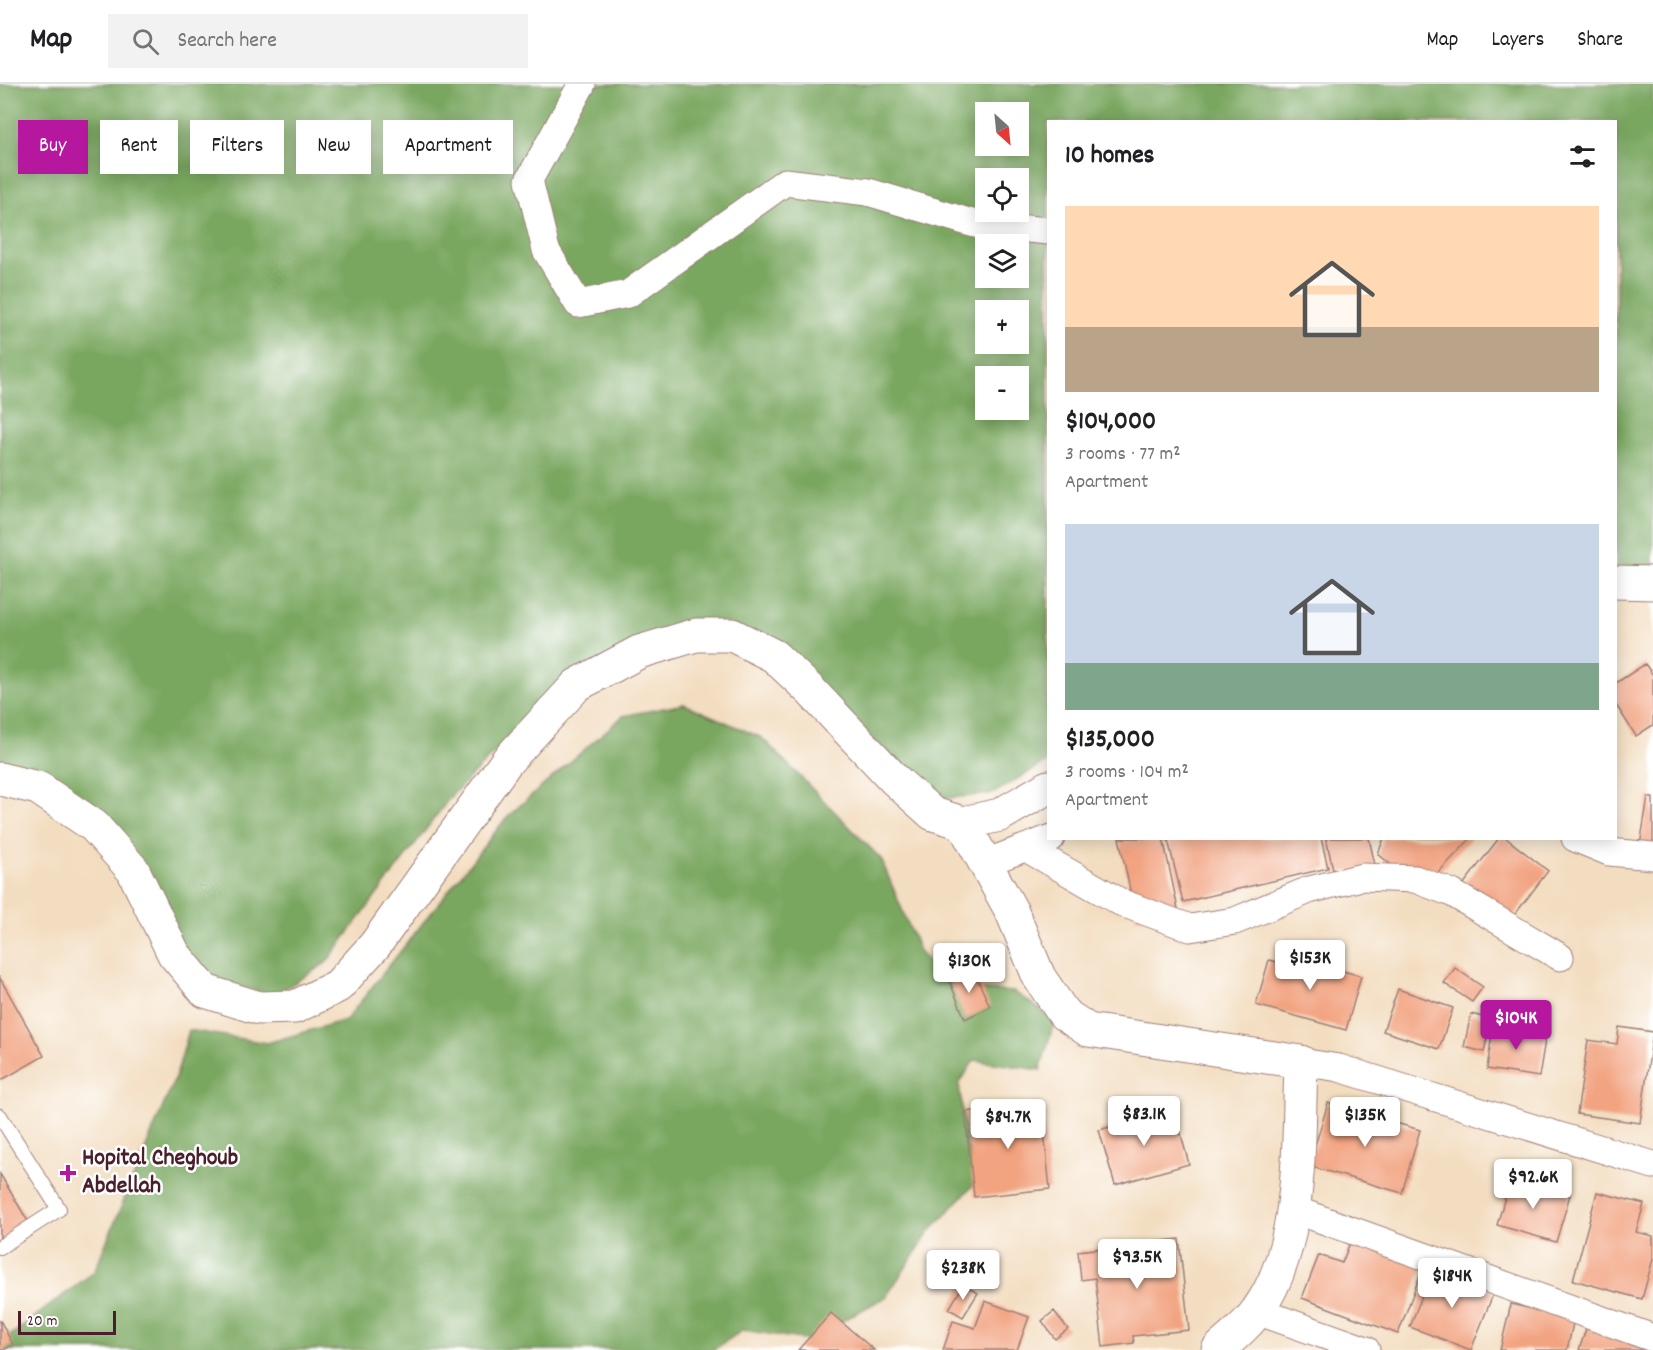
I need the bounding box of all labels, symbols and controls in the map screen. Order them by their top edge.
search box [108,14,528,68]
text: Map [30,21,72,61]
icon: search [129,25,162,58]
text: Search here [177,26,277,57]
text: Map [1427,26,1458,56]
text: Layers [1491,26,1544,56]
text: Share [1577,26,1623,56]
north arrow [975,102,1029,156]
map controls [975,102,1029,420]
chip: Buy [18,120,88,174]
chip: Rent [100,120,178,174]
chip: Filters [190,120,284,174]
chip: New [296,120,371,174]
chip: Apartment [383,120,513,174]
text: 10 homes [1065,138,1155,175]
icon: filters [1566,140,1599,173]
button: locate [975,168,1029,222]
button: layers [975,234,1029,288]
icon: home [1278,245,1386,353]
button: + [975,300,1029,354]
button: − [975,366,1029,420]
text: $104,000 [1065,404,1156,441]
text: 3 rooms · 77 m² [1065,441,1181,469]
text: Apartment [1065,469,1148,497]
icon: home [1278,563,1386,671]
text: $135,000 [1065,722,1155,759]
text: 3 rooms · 104 m² [1065,759,1189,787]
text: Apartment [1065,787,1148,815]
pin: $153K [1268,940,1352,991]
pin: $130K [927,943,1011,994]
text: $153K [1289,945,1331,973]
text: $130K [947,948,991,976]
pin: $104K [1474,1000,1558,1051]
text: $104K [1495,1005,1537,1033]
pin: $83.1K [1095,1096,1193,1147]
pin: $135K [1323,1097,1407,1148]
pin: $84.7K [959,1099,1057,1150]
text: $83.1K [1122,1101,1166,1129]
text: $135K [1344,1102,1386,1130]
text: $84.7K [985,1104,1031,1132]
place label: Hopital Cheghoub Abdellah [82,1142,238,1204]
pin: $92.6K [1484,1159,1582,1210]
marker: Hopital Cheghoub Abdellah [59,1164,77,1182]
text: $92.6K [1508,1164,1558,1192]
pin: $93.5K [1088,1239,1186,1290]
text: $93.5K [1112,1244,1162,1272]
pin: $238K [921,1250,1005,1301]
text: $238K [940,1255,986,1283]
pin: $184K [1410,1258,1494,1309]
text: $184K [1432,1263,1472,1291]
scale bar [18,1308,116,1336]
text: 20 m [27,1310,57,1333]

